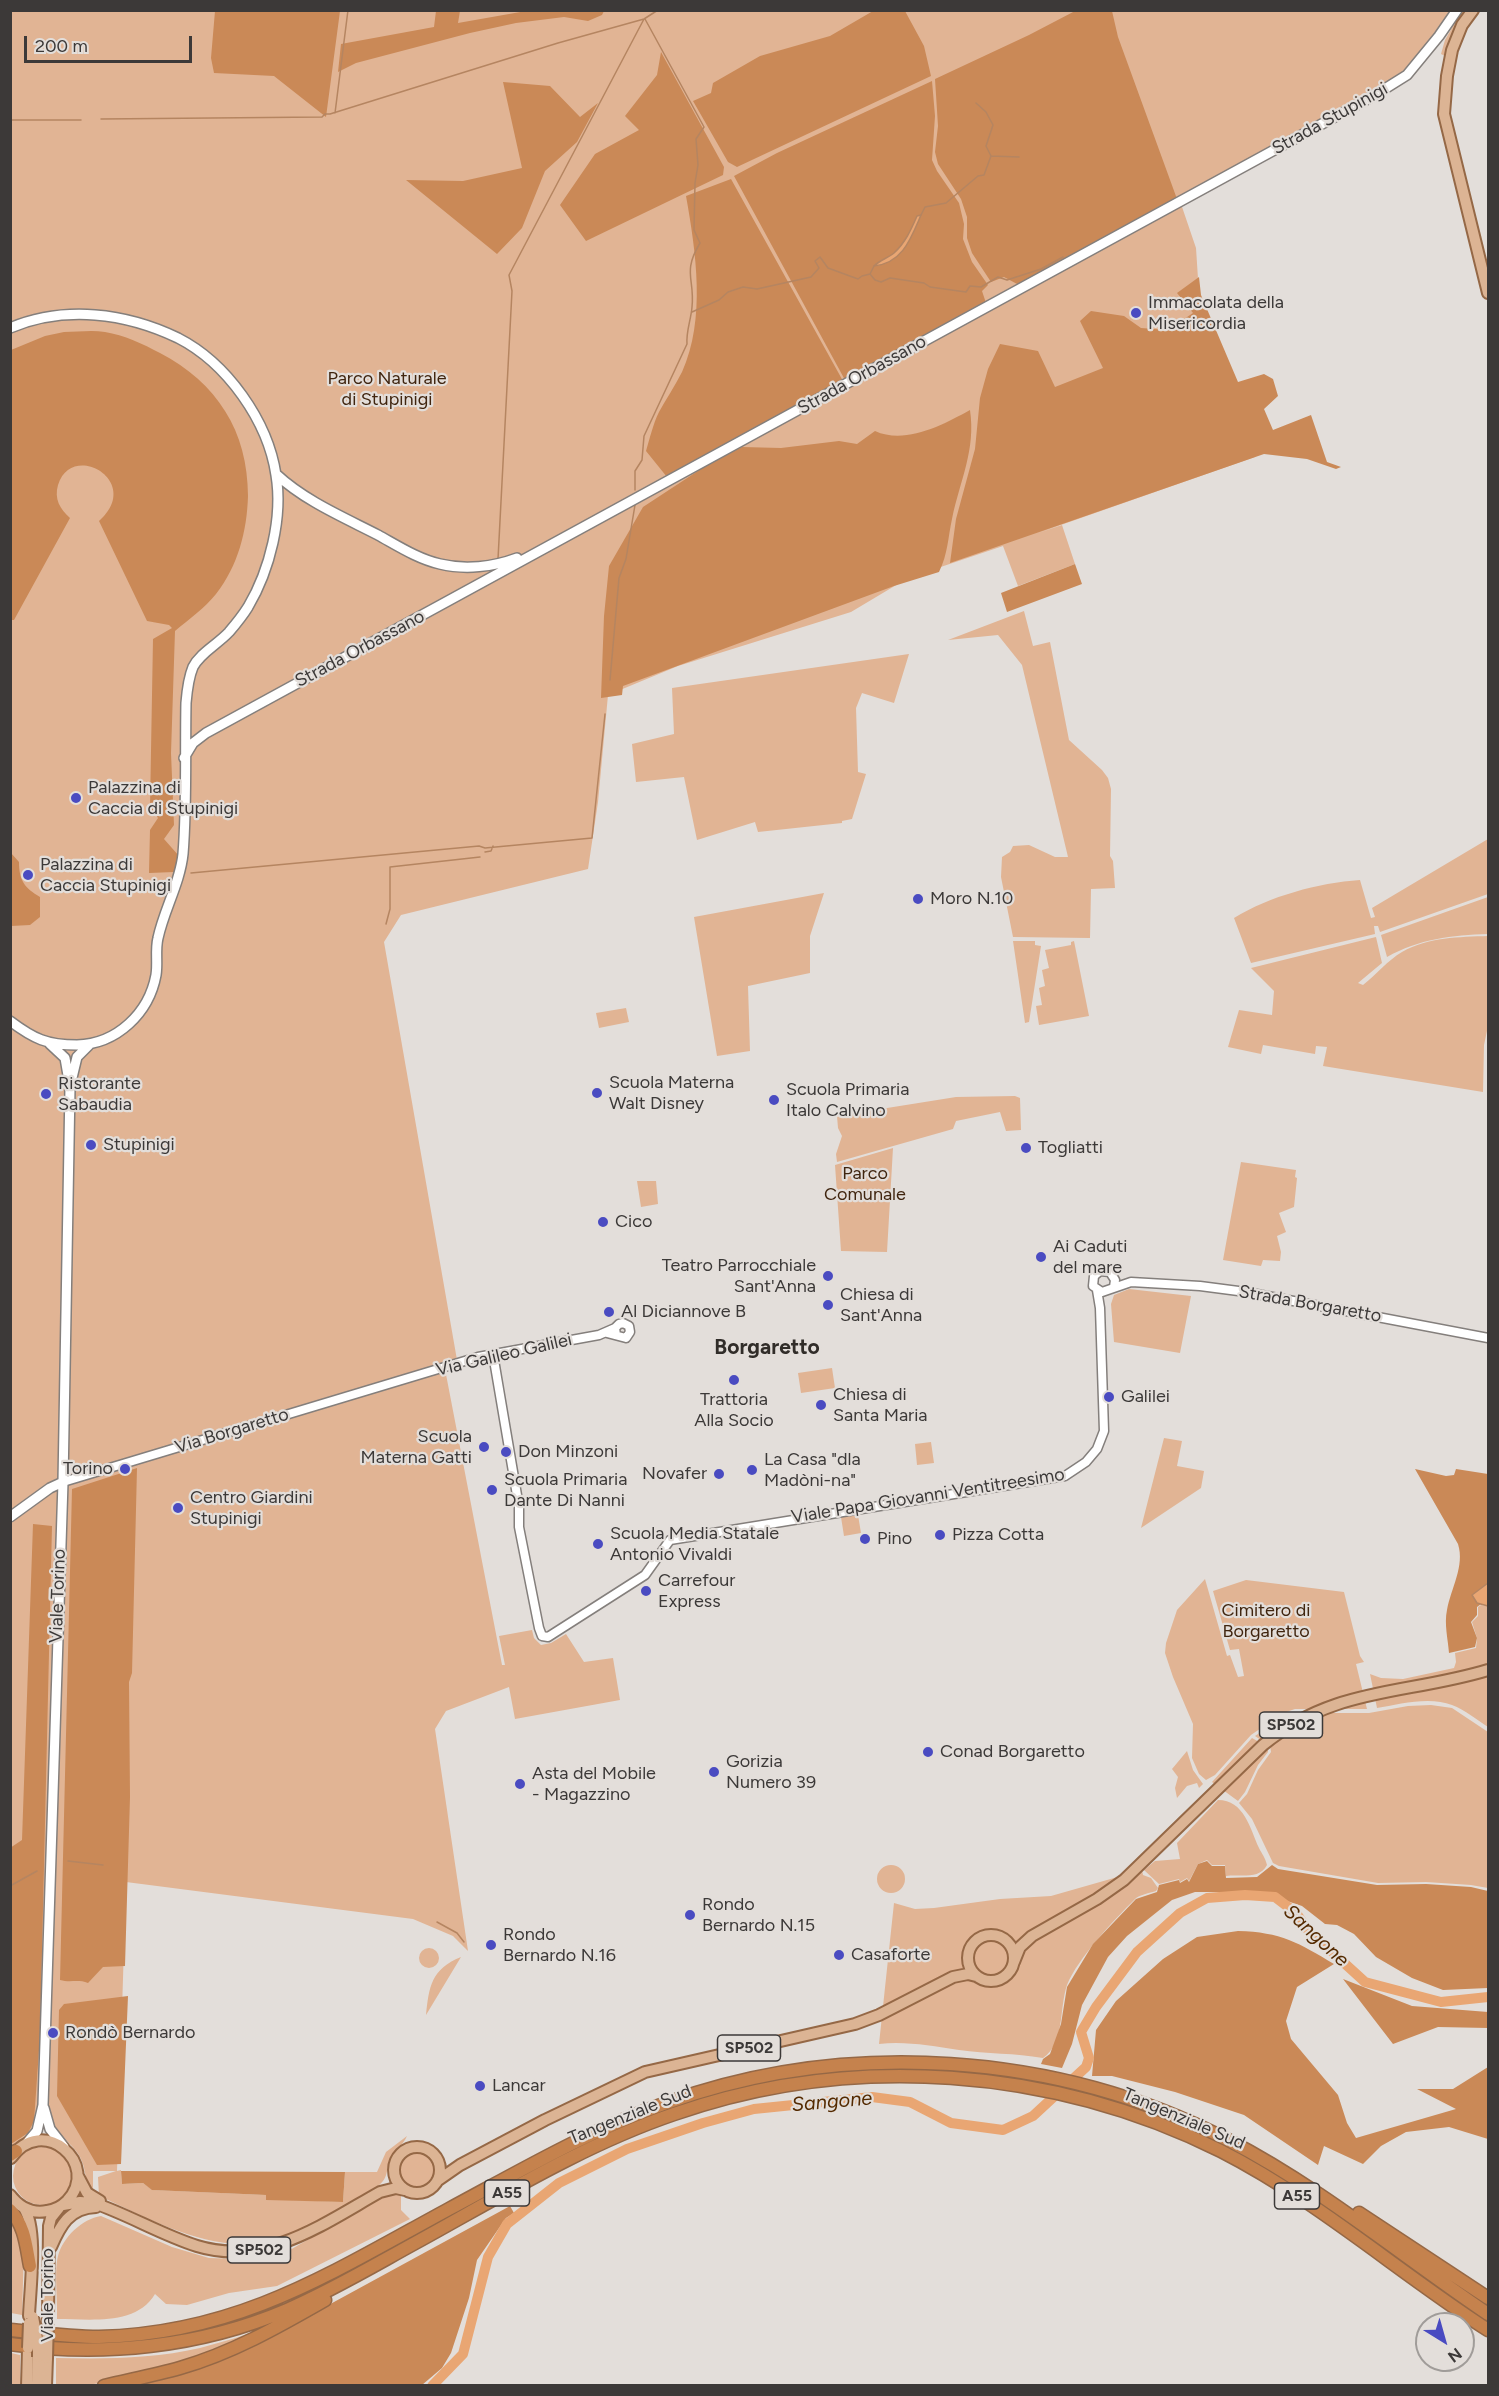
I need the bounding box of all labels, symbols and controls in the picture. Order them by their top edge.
scale bar [27,24,195,62]
text: 200 m [35,35,88,57]
street label: Strada Stupinigi [1268,78,1392,160]
place label: Immacolata della Misericordia [1148,292,1284,334]
marker: Immacolata della Misericordia [1129,306,1143,320]
street label: Strada Orbassano [794,331,930,419]
park label: Parco Naturale di Stupinigi [327,368,447,410]
street label: Strada Orbassano [292,606,428,692]
place label: Palazzina di Caccia di Stupinigi [88,777,238,820]
marker: Palazzina di Caccia di Stupinigi [69,791,83,805]
place label: Palazzina di Caccia Stupinigi [40,854,171,896]
marker: Palazzina di Caccia Stupinigi [21,868,35,882]
place label: Moro N.10 [930,888,1013,910]
marker: Moro N.10 [911,892,925,906]
place label: Scuola Materna Walt Disney [609,1072,734,1114]
place label: Ristorante Sabaudia [58,1073,141,1116]
place label: Scuola Primaria Italo Calvino [786,1079,909,1122]
marker: Scuola Materna Walt Disney [590,1086,604,1100]
marker: Ristorante Sabaudia [39,1087,53,1101]
marker: Scuola Primaria Italo Calvino [767,1093,781,1107]
place label: Stupinigi [103,1134,175,1156]
place label: Togliatti [1038,1137,1103,1159]
marker: Stupinigi [84,1138,98,1152]
marker: Togliatti [1019,1141,1033,1155]
park label: Parco Comunale [824,1163,906,1206]
place label: Cico [615,1211,652,1233]
marker: Cico [596,1215,610,1229]
place label: Ai Caduti del mare [1053,1236,1128,1278]
marker: Ai Caduti del mare [1034,1250,1048,1264]
place label: Teatro Parrocchiale Sant'Anna [662,1255,816,1298]
marker: Teatro Parrocchiale Sant'Anna [821,1269,835,1283]
street label: Strada Borgaretto [1237,1281,1383,1327]
place label: Chiesa di Sant'Anna [840,1284,922,1326]
marker: Chiesa di Sant'Anna [821,1298,835,1312]
place label: Al Diciannove B [621,1301,746,1323]
marker: Al Diciannove B [602,1305,616,1319]
street label: Via Galileo Galilei [434,1329,574,1381]
district label: Borgaretto [714,1335,820,1361]
marker: Trattoria Alla Socio [727,1373,741,1387]
place label: Chiesa di Santa Maria [833,1384,928,1426]
place label: Galilei [1121,1386,1170,1408]
place label: Trattoria Alla Socio [694,1389,774,1432]
marker: Galilei [1102,1390,1116,1404]
marker: Chiesa di Santa Maria [814,1398,828,1412]
street label: Via Borgaretto [173,1404,291,1458]
place label: Scuola Materna Gatti [361,1426,472,1468]
marker: Scuola Materna Gatti [477,1440,491,1454]
place label: Don Minzoni [518,1441,618,1463]
marker: Don Minzoni [499,1445,513,1459]
place label: La Casa "dla Madòni-na" [764,1449,861,1492]
place label: Torino [63,1458,113,1480]
marker: Torino [118,1462,132,1476]
place label: Novafer [642,1463,707,1485]
marker: La Casa "dla Madòni-na" [745,1463,759,1477]
street label: Viale Papa Giovanni Ventitreesimo [790,1464,1066,1528]
marker: Novafer [712,1467,726,1481]
place label: Scuola Primaria Dante Di Nanni [504,1469,627,1512]
marker: Scuola Primaria Dante Di Nanni [485,1483,499,1497]
place label: Centro Giardini Stupinigi [190,1487,313,1530]
marker: Centro Giardini Stupinigi [171,1501,185,1515]
place label: Scuola Media Statale Antonio Vivaldi [610,1523,779,1565]
place label: Pizza Cotta [952,1524,1044,1546]
place label: Pino [877,1528,912,1550]
marker: Pizza Cotta [933,1528,947,1542]
marker: Pino [858,1532,872,1546]
marker: Scuola Media Statale Antonio Vivaldi [591,1537,605,1551]
street label: Viale Torino [46,1549,70,1643]
place label: Carrefour Express [658,1570,735,1612]
marker: Carrefour Express [639,1584,653,1598]
park label: Cimitero di Borgaretto [1222,1600,1310,1642]
road number: SP502 [1260,1712,1322,1738]
place label: Conad Borgaretto [940,1741,1085,1763]
marker: Conad Borgaretto [921,1745,935,1759]
place label: Gorizia Numero 39 [726,1751,816,1794]
place label: Asta del Mobile - Magazzino [532,1763,656,1806]
marker: Gorizia Numero 39 [707,1765,721,1779]
marker: Asta del Mobile - Magazzino [513,1777,527,1791]
place label: Rondo Bernardo N.15 [702,1894,815,1936]
water label: Sangone [1278,1900,1354,1972]
marker: Rondo Bernardo N.15 [683,1908,697,1922]
place label: Rondo Bernardo N.16 [503,1924,616,1966]
marker: Rondo Bernardo N.16 [484,1938,498,1952]
place label: Casaforte [851,1944,930,1966]
marker: Casaforte [832,1948,846,1962]
place label: Rondò Bernardo [65,2022,195,2044]
marker: Rondò Bernardo [46,2026,60,2040]
road number: SP502 [718,2035,780,2061]
place label: Lancar [492,2075,546,2097]
marker: Lancar [473,2079,487,2093]
street label: Tangenziale Sud [565,2081,695,2149]
street label: Tangenziale Sud [1120,2084,1248,2154]
water label: Sangone [791,2087,873,2117]
road number: A55 [484,2180,530,2206]
road number: A55 [1274,2183,1320,2209]
road number: SP502 [228,2237,290,2263]
street label: Viale Torino [37,2248,59,2342]
north arrow [1415,2312,1475,2372]
text: N [1444,2344,1466,2366]

